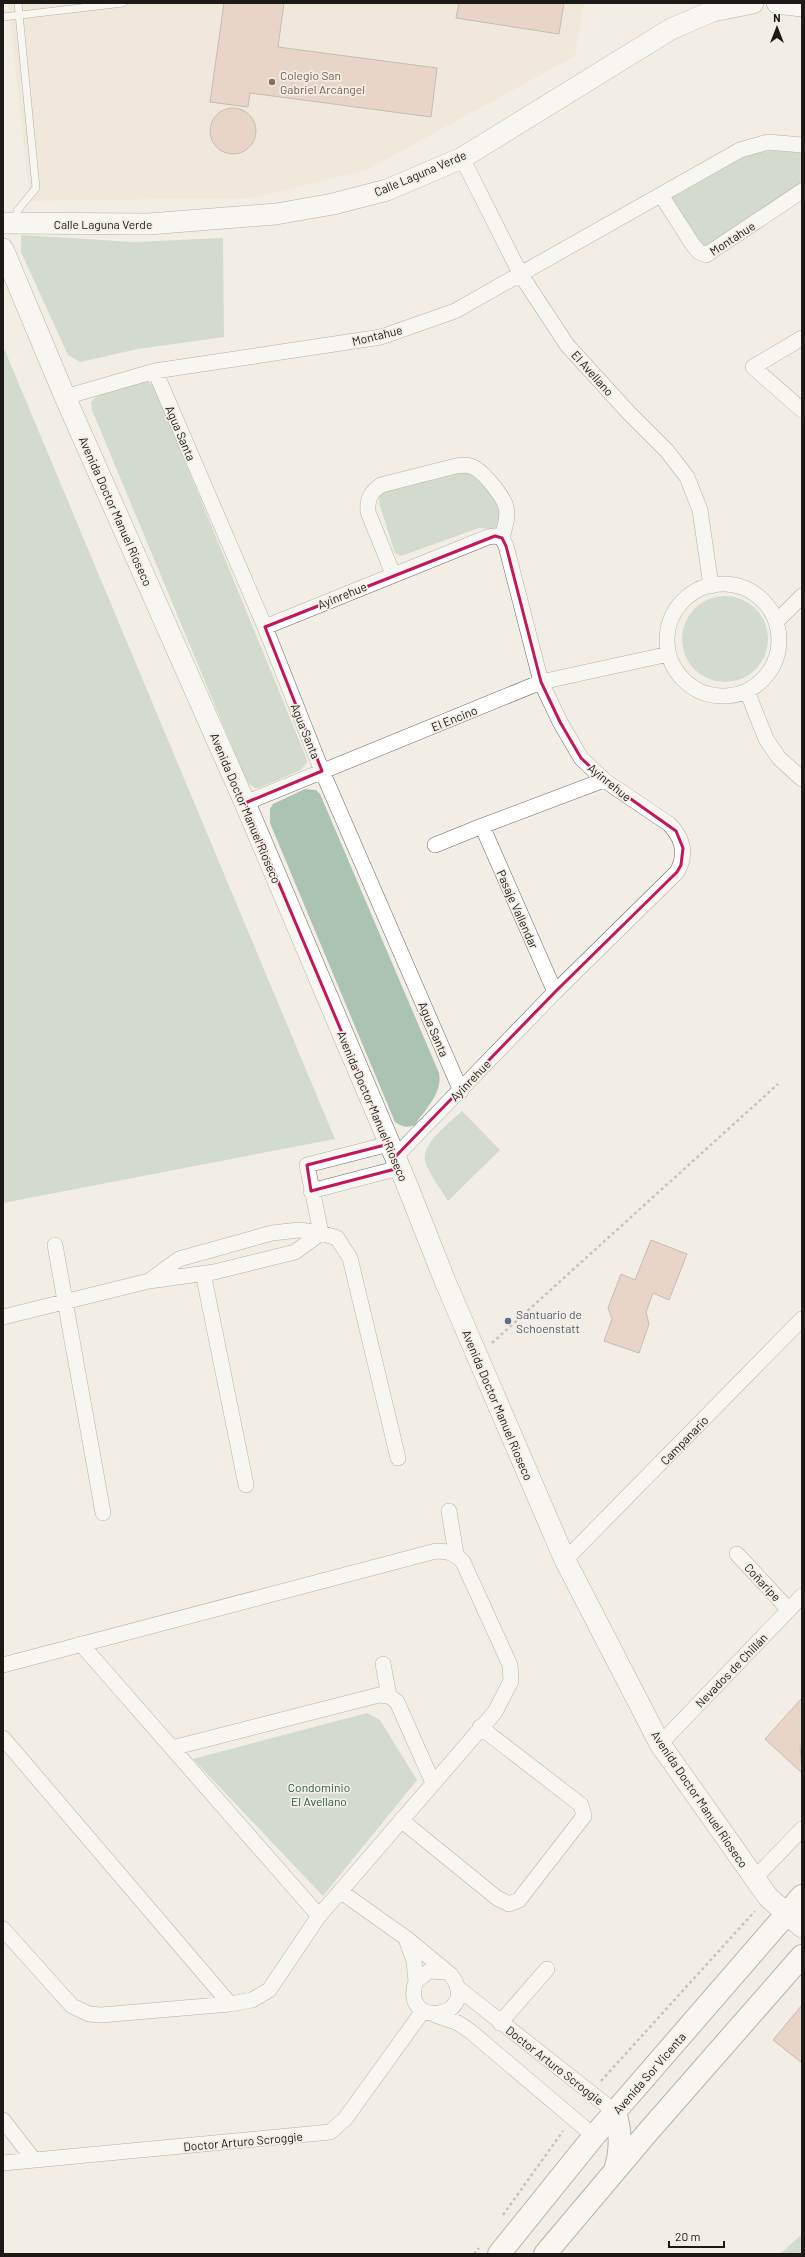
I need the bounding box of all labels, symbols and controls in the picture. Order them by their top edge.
north arrow [757,8,797,48]
text: N [773,11,781,24]
place label: Colegio San Gabriel Arcángel [280,68,365,96]
marker: Colegio San Gabriel Arcángel [267,77,277,87]
street label: Calle Laguna Verde [372,147,468,199]
street label: Calle Laguna Verde [54,217,152,231]
street label: Montahue [707,218,757,258]
street label: Montahue [350,322,404,348]
street label: El Avellano [569,348,617,398]
street label: Agua Santa [163,403,199,463]
street label: Avenida Doctor Manuel Rioseco [77,434,155,588]
street label: Ayinrehue [315,579,369,611]
street label: Agua Santa [289,701,323,761]
street label: El Encino [429,702,479,734]
street label: Avenida Doctor Manuel Rioseco [208,731,284,885]
street label: Ayinrehue [585,760,635,804]
street label: Pasaje Vallendar [494,867,542,951]
street label: Agua Santa [416,999,452,1059]
street label: Avenida Doctor Manuel Rioseco [335,1029,411,1183]
street label: Ayinrehue [447,1056,493,1104]
place label: Santuario de Schoenstatt [516,1307,582,1335]
marker: Santuario de Schoenstatt [503,1316,513,1326]
street label: Avenida Doctor Manuel Rioseco [460,1328,536,1482]
street label: Campanario [657,1413,711,1467]
street label: Coñaripe [742,1560,784,1604]
street label: Nevados de Chillán [692,1630,770,1710]
street label: Avenida Doctor Manuel Rioseco [649,1728,751,1870]
park label: Condominio El Avellano [288,1780,350,1808]
street label: Doctor Arturo Scroggie [503,2023,607,2107]
street label: Avenida Sor Vicenta [610,2029,688,2117]
street label: Doctor Arturo Scroggie [183,2129,303,2153]
scale bar [669,2223,724,2249]
text: 20 m [675,2229,701,2243]

